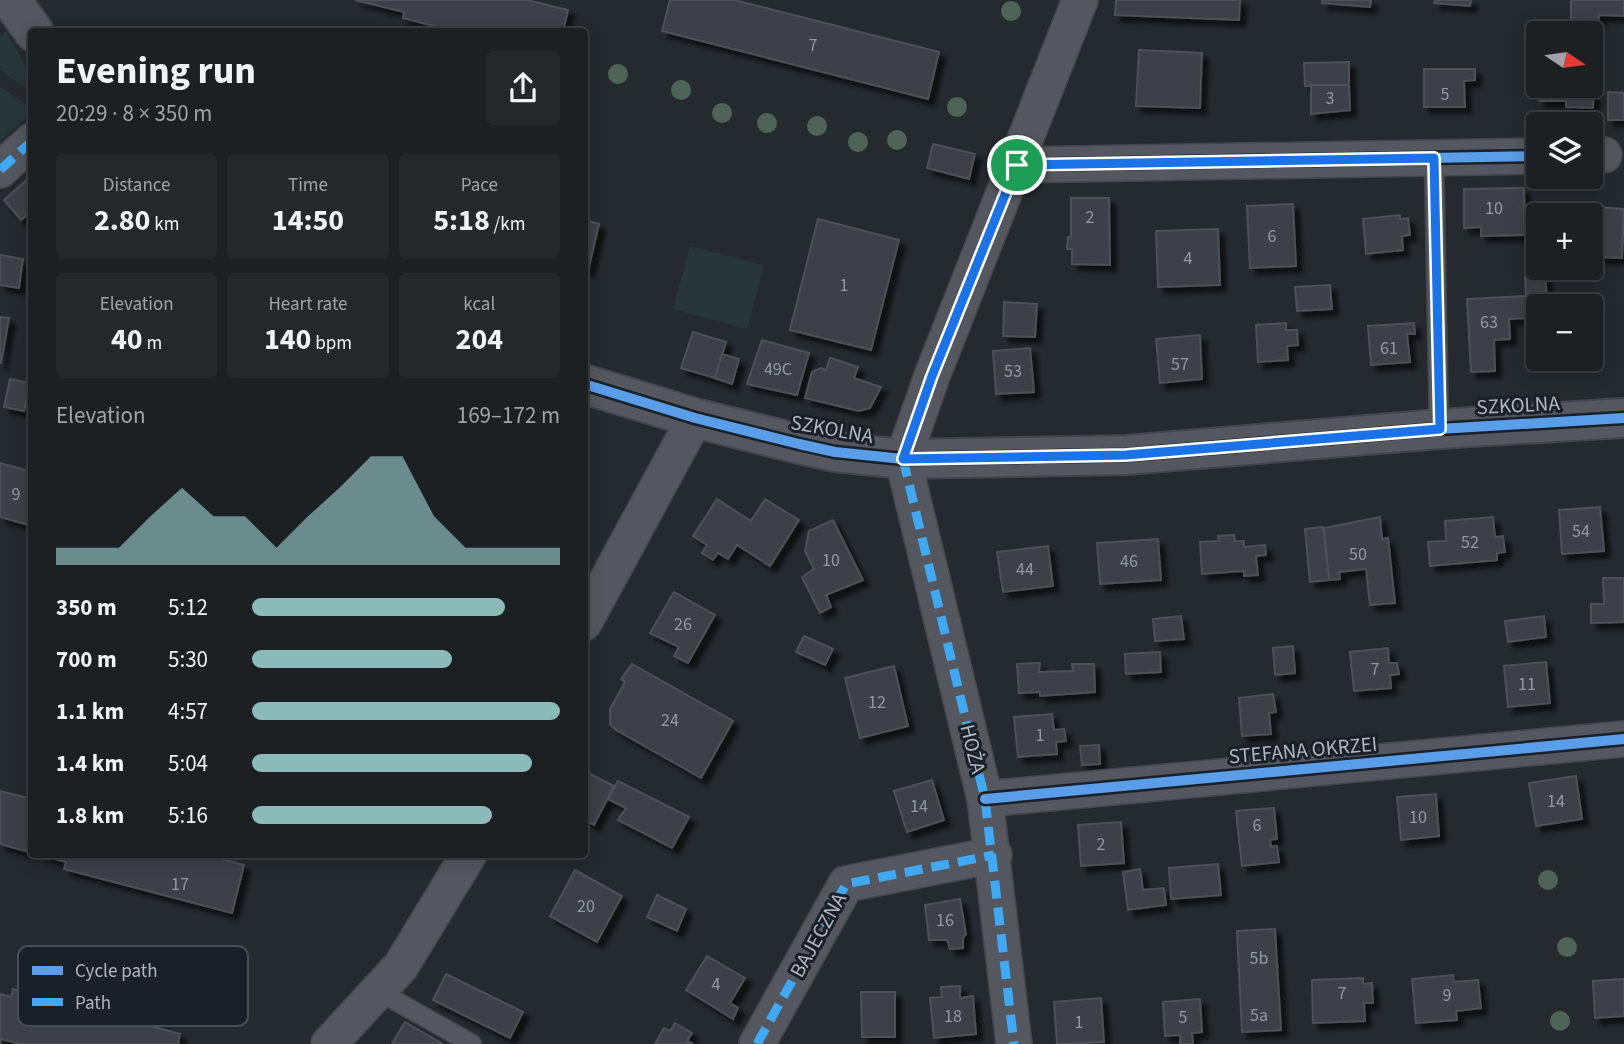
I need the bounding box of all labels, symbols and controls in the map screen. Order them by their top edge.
north arrow [1526,21,1603,98]
map controls [1526,21,1603,371]
house number: 7 [809,33,818,58]
text: Evening run [56,44,256,98]
button: share [486,51,560,125]
house number: 5 [1441,82,1450,107]
house number: 3 [1326,86,1335,111]
text: 20:29 · 8 × 350 m [56,97,212,130]
button: layers [1526,112,1603,189]
pin [987,135,1047,195]
icon: arrive [998,146,1036,184]
text: Distance [103,172,170,199]
text: Time [288,172,328,199]
text: Pace [461,172,498,199]
house number: 10 [1485,196,1503,221]
text: 2.80 [94,199,150,242]
text: 14:50 [272,199,344,242]
text: 5:18 [433,199,490,242]
button: + [1526,203,1603,280]
house number: 2 [1086,205,1095,230]
text: km [150,211,179,238]
text: /km [490,211,525,238]
house number: 6 [1268,224,1277,249]
house number: 4 [1184,246,1193,271]
house number: 1 [840,273,848,298]
text: Elevation [100,291,174,318]
text: Heart rate [268,291,347,318]
text: kcal [463,291,495,318]
button: − [1526,294,1603,371]
house number: 63 [1480,310,1498,335]
text: 40 [111,318,143,361]
text: 140 [264,318,311,361]
text: 204 [456,318,503,361]
text: m [143,330,162,357]
text: bpm [311,330,352,357]
house number: 61 [1380,336,1398,361]
house number: 57 [1171,352,1189,377]
house number: 49C [764,357,792,382]
house number: 53 [1004,359,1022,384]
street label: SZKOLNA [1476,388,1561,422]
text: Elevation [56,399,146,432]
text: 169–172 m [457,399,560,432]
street label: SZKOLNA [788,407,876,451]
house number: 9 [12,482,21,507]
house number: 54 [1572,519,1590,544]
house number: 52 [1461,530,1479,555]
house number: 50 [1349,542,1367,567]
house number: 10 [822,548,840,573]
house number: 46 [1120,549,1138,574]
house number: 44 [1016,557,1034,582]
text: 350 m [56,591,117,624]
text: 5:12 [168,591,208,624]
house number: 26 [674,612,692,637]
text: 700 m [56,643,117,676]
text: 5:30 [168,643,208,676]
house number: 7 [1371,657,1380,682]
house number: 11 [1518,672,1536,697]
house number: 12 [868,690,886,715]
text: 1.1 km [56,695,124,728]
text: 4:57 [168,695,208,728]
house number: 24 [661,708,679,733]
street label: HOŻA [952,721,994,777]
house number: 1 [1036,723,1044,748]
street label: STEFANA OKRZEI [1227,729,1379,771]
text: 1.4 km [56,747,124,780]
text: 5:04 [168,747,208,780]
house number: 14 [1547,789,1565,814]
house number: 14 [910,794,928,819]
text: 1.8 km [56,799,124,832]
text: 5:16 [168,799,208,832]
house number: 10 [1409,805,1427,830]
house number: 6 [1253,813,1262,838]
house number: 2 [1097,832,1106,857]
house number: 17 [171,872,189,897]
street label: BAJECZNA [782,887,854,983]
house number: 20 [577,894,595,919]
house number: 16 [936,908,954,933]
legend [18,946,248,1026]
house number: 5b [1250,946,1268,971]
text: Cycle path [75,958,157,985]
house number: 4 [712,972,721,997]
house number: 7 [1338,981,1347,1006]
house number: 9 [1443,983,1452,1008]
text: Path [75,990,111,1017]
house number: 5a [1250,1003,1268,1028]
house number: 18 [944,1004,962,1029]
house number: 5 [1179,1005,1188,1030]
house number: 1 [1075,1010,1083,1035]

